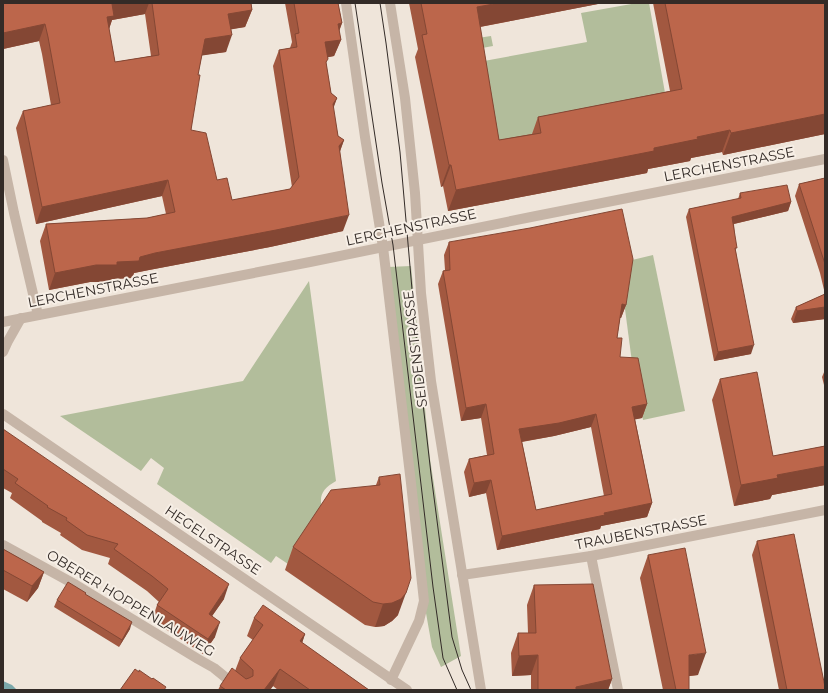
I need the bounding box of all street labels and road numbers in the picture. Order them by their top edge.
street label: LERCHENSTRASSE [662,142,796,186]
street label: LERCHENSTRASSE [344,204,478,250]
street label: LERCHENSTRASSE [26,268,160,312]
street label: SEIDENSTRASSE [399,289,431,409]
street label: HEGELSTRASSE [161,501,265,579]
street label: TRAUBENSTRASSE [574,510,708,554]
street label: OBERER HOPPENLAUWEG [44,546,218,660]

